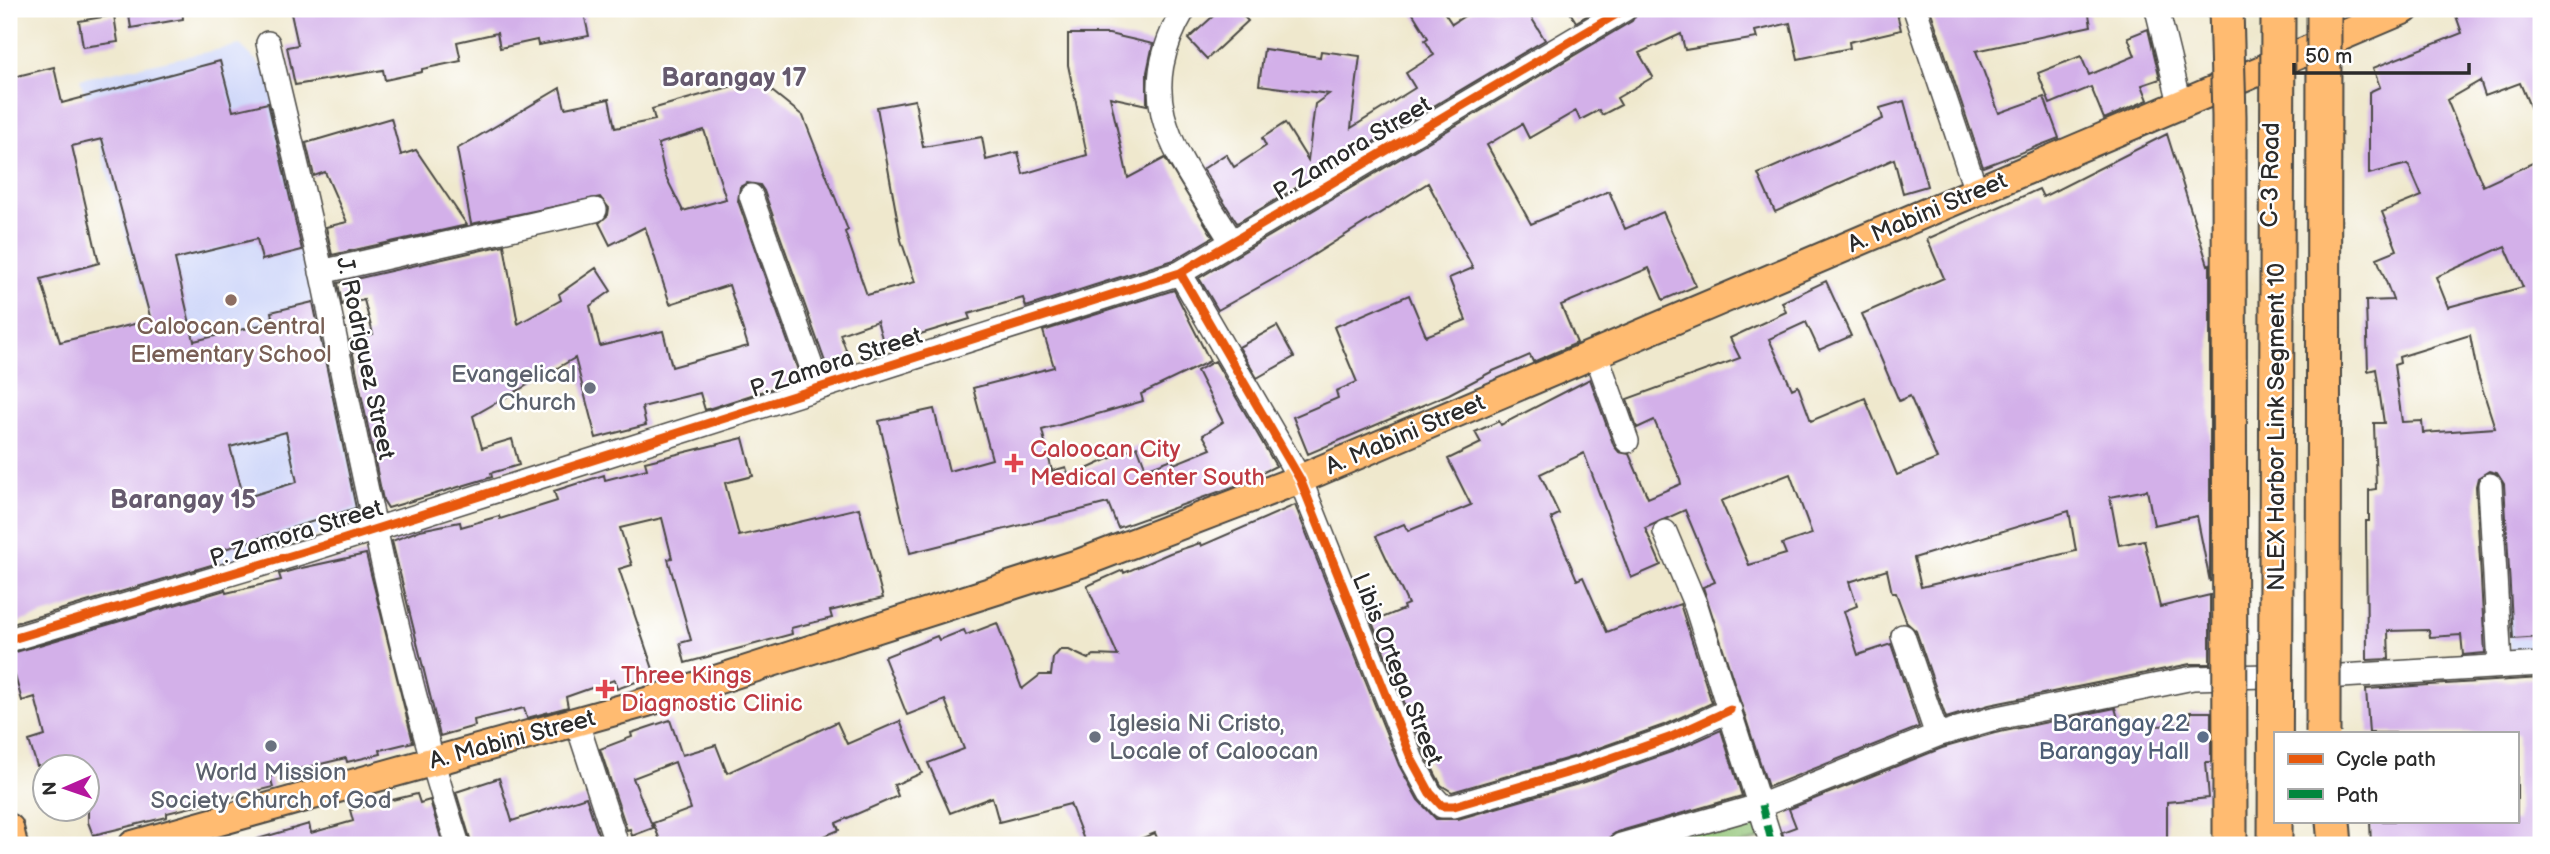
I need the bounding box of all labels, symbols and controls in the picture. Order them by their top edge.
scale bar [2294,32,2470,76]
text: 50 m [2305,44,2352,69]
district label: Barangay 17 [661,63,807,94]
street label: P. Zamora Street [1268,90,1437,207]
street label: C-3 Road [2255,122,2286,228]
street label: A. Mabini Street [1843,166,2012,259]
street label: J. Rodriguez Street [330,254,401,463]
street label: NLEX Harbor Link Segment 10 [2262,263,2291,591]
marker: Caloocan Central Elementary School [223,292,239,308]
place label: Caloocan Central Elementary School [130,312,332,369]
street label: P. Zamora Street [747,321,926,404]
place label: Evangelical Church [451,360,576,417]
marker: Evangelical Church [582,380,598,396]
street label: A. Mabini Street [1321,388,1490,481]
place label: Caloocan City Medical Center South [1030,435,1265,492]
marker: Caloocan City Medical Center South [1004,453,1024,473]
district label: Barangay 15 [110,485,256,516]
street label: P. Zamora Street [206,493,387,574]
street label: Libis Ortega Street [1346,569,1449,770]
place label: Three Kings Diagnostic Clinic [621,661,803,718]
marker: Three Kings Diagnostic Clinic [595,679,615,699]
street label: A. Mabini Street [426,703,599,776]
place label: Iglesia Ni Cristo, Locale of Caloocan [1109,709,1318,766]
place label: Barangay 22 Barangay Hall [2039,709,2189,766]
marker: Iglesia Ni Cristo, Locale of Caloocan [1087,729,1103,745]
marker: Barangay 22 Barangay Hall [2195,729,2211,745]
legend [2274,732,2518,822]
marker: World Mission Society Church of God [263,738,279,754]
text: Cycle path [2336,747,2436,772]
north arrow [32,752,102,822]
place label: World Mission Society Church of God [150,758,392,815]
text: N [39,781,62,796]
text: Path [2336,783,2378,808]

